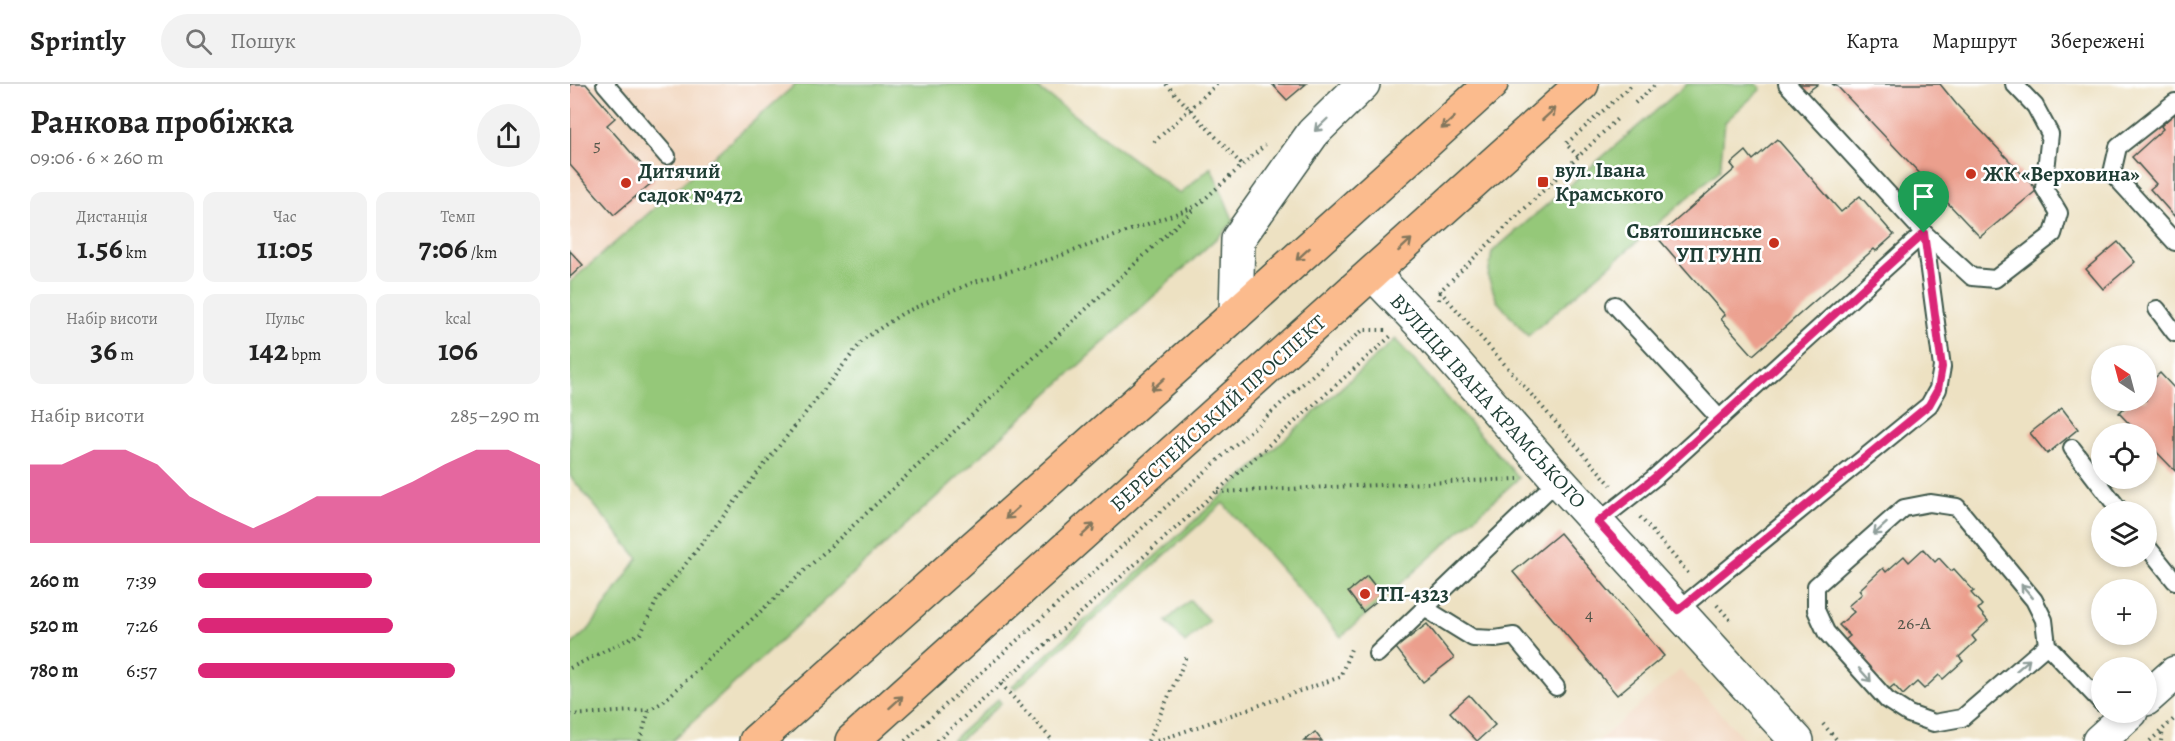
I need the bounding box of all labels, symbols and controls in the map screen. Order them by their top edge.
search box [161,14,581,68]
text: Sprintly [30,22,125,60]
icon: search [182,25,215,58]
text: Пошук [230,26,296,56]
text: Карта [1846,27,1899,55]
text: Маршрут [1932,27,2017,55]
text: Збережені [2050,27,2145,55]
text: Ранкова пробіжка [30,99,294,144]
button: share [477,104,540,167]
one-way arrow [1541,107,1556,121]
one-way arrow [1441,116,1456,130]
one-way arrow [1314,118,1329,132]
house number: 5 [593,133,601,157]
text: 09:06 · 6 × 260 m [30,144,164,171]
place label: вул. Івана Крамського [1555,156,1664,208]
place label: Дитячий садок №472 [638,157,743,209]
place label: ЖК «Верховина» [1983,160,2140,188]
marker: ЖК «Верховина» [1964,167,1978,181]
pin [1898,171,1949,233]
marker: вул. Івана Крамського [1536,175,1550,189]
marker: Дитячий садок №472 [619,176,633,190]
icon: arrive [1907,180,1940,213]
text: Дистанція [76,206,148,228]
text: Час [273,206,297,228]
text: Темп [441,206,475,228]
place label: Святошинське УП ГУНП [1627,217,1762,269]
text: 1.56 [77,228,123,268]
text: 11:05 [257,228,313,268]
text: 7:06 [419,228,468,268]
marker: Святошинське УП ГУНП [1767,236,1781,250]
one-way arrow [1397,238,1412,252]
text: km [123,242,147,264]
text: /km [468,242,497,264]
one-way arrow [1296,247,1311,261]
street label: ВУЛИЦЯ ІВАНА КРАМСЬКОГО [1384,287,1592,515]
text: Набір висоти [66,308,158,330]
text: Пульс [265,308,305,330]
text: kcal [445,308,471,330]
street label: БЕРЕСТЕЙСЬКИЙ ПРОСПЕКТ [1104,308,1332,518]
text: 36 [90,330,117,370]
text: 142 [249,330,288,370]
text: 106 [438,330,478,370]
text: m [117,344,134,366]
text: bpm [288,344,321,366]
north arrow [2091,345,2157,411]
map controls [2091,345,2157,723]
one-way arrow [1151,377,1166,391]
text: Набір висоти [30,402,145,429]
text: 285–290 m [450,402,540,429]
button: locate [2091,423,2157,489]
button: layers [2091,501,2157,567]
one-way arrow [1005,506,1020,520]
one-way arrow [1873,522,1888,536]
one-way arrow [1080,523,1095,537]
text: 260 m [30,567,79,594]
text: 7:39 [126,567,157,594]
button: + [2091,579,2157,645]
place label: ТП-4323 [1377,580,1449,608]
one-way arrow [2020,584,2034,599]
marker: ТП-4323 [1358,587,1372,601]
house number: 4 [1585,602,1593,626]
house number: 26-А [1897,611,1931,635]
text: 520 m [30,612,79,639]
text: 7:26 [126,612,158,639]
text: 780 m [30,657,78,684]
text: 6:57 [126,657,157,684]
button: − [2091,657,2157,723]
one-way arrow [2015,659,2031,672]
one-way arrow [1858,667,1872,682]
one-way arrow [888,695,903,709]

